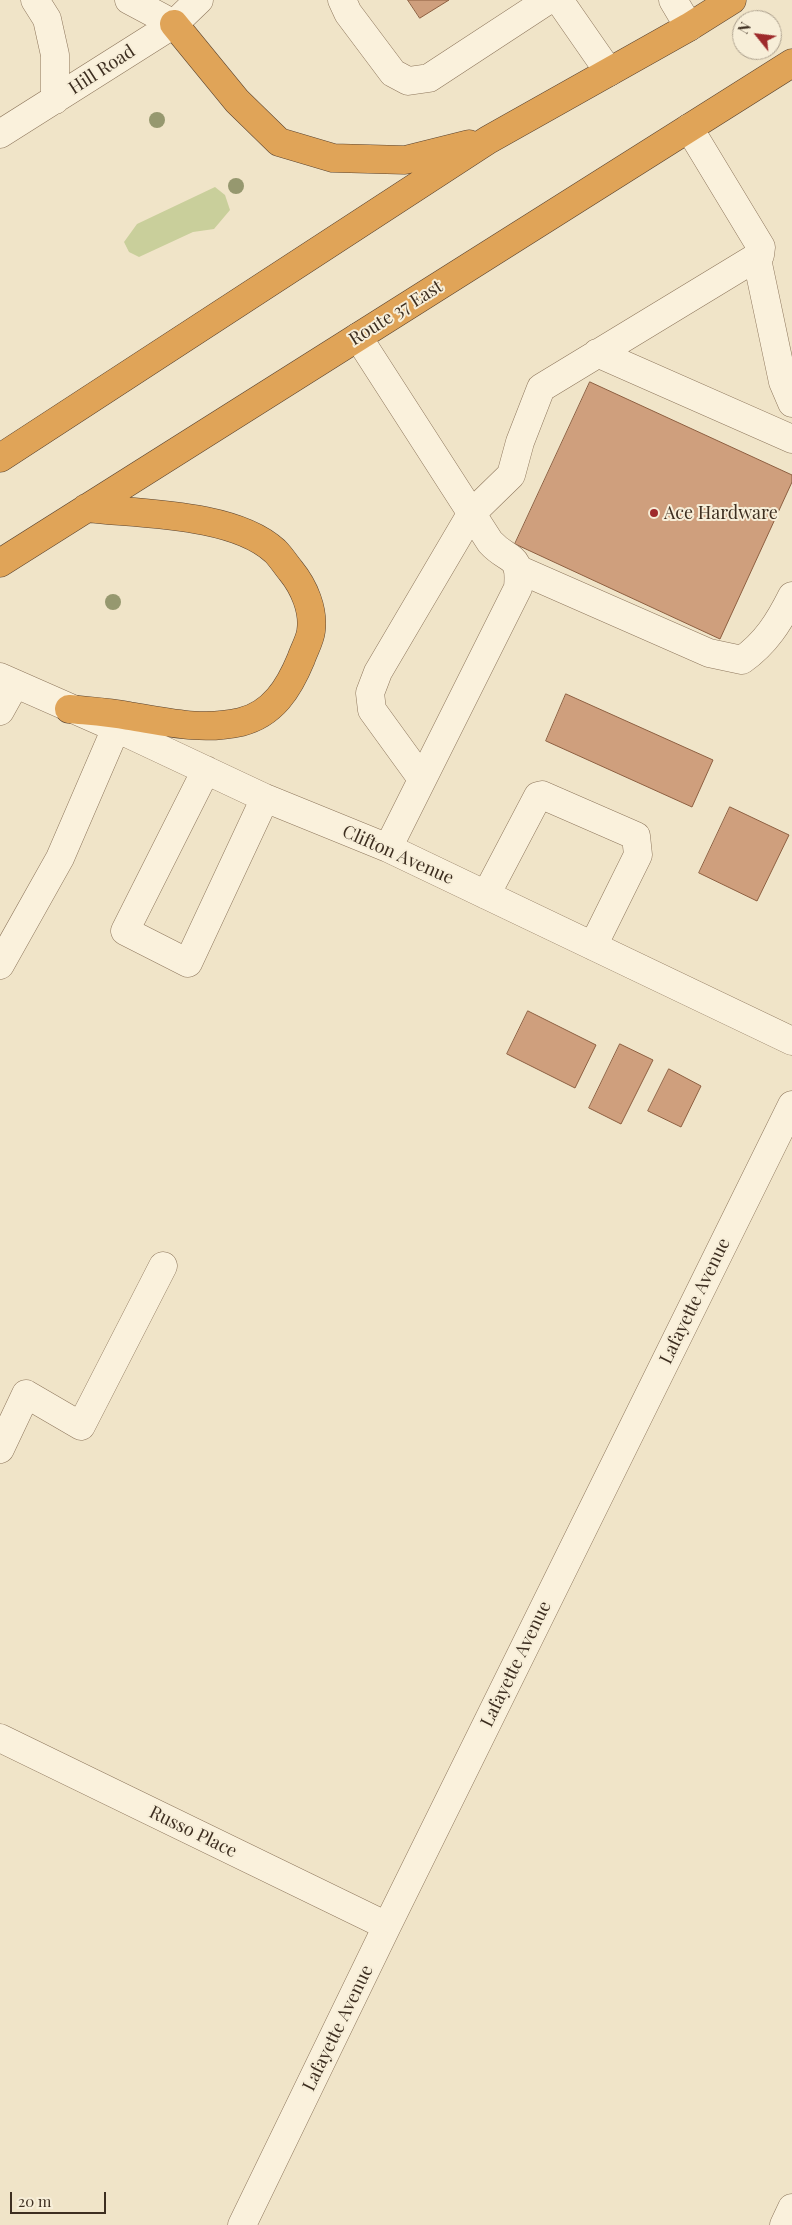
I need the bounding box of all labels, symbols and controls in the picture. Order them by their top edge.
north arrow [732,10,782,60]
text: N [734,19,755,37]
street label: Hill Road [65,41,139,99]
street label: Route 37 East [345,276,447,350]
place label: Ace Hardware [664,502,778,524]
marker: Ace Hardware [648,507,660,519]
street label: Clifton Avenue [339,821,457,889]
street label: Lafayette Avenue [655,1235,735,1367]
street label: Lafayette Avenue [476,1598,556,1730]
street label: Russo Place [146,1801,240,1863]
street label: Lafayette Avenue [298,1962,378,2094]
scale bar [12,2182,109,2214]
text: 20 m [18,2191,51,2211]

